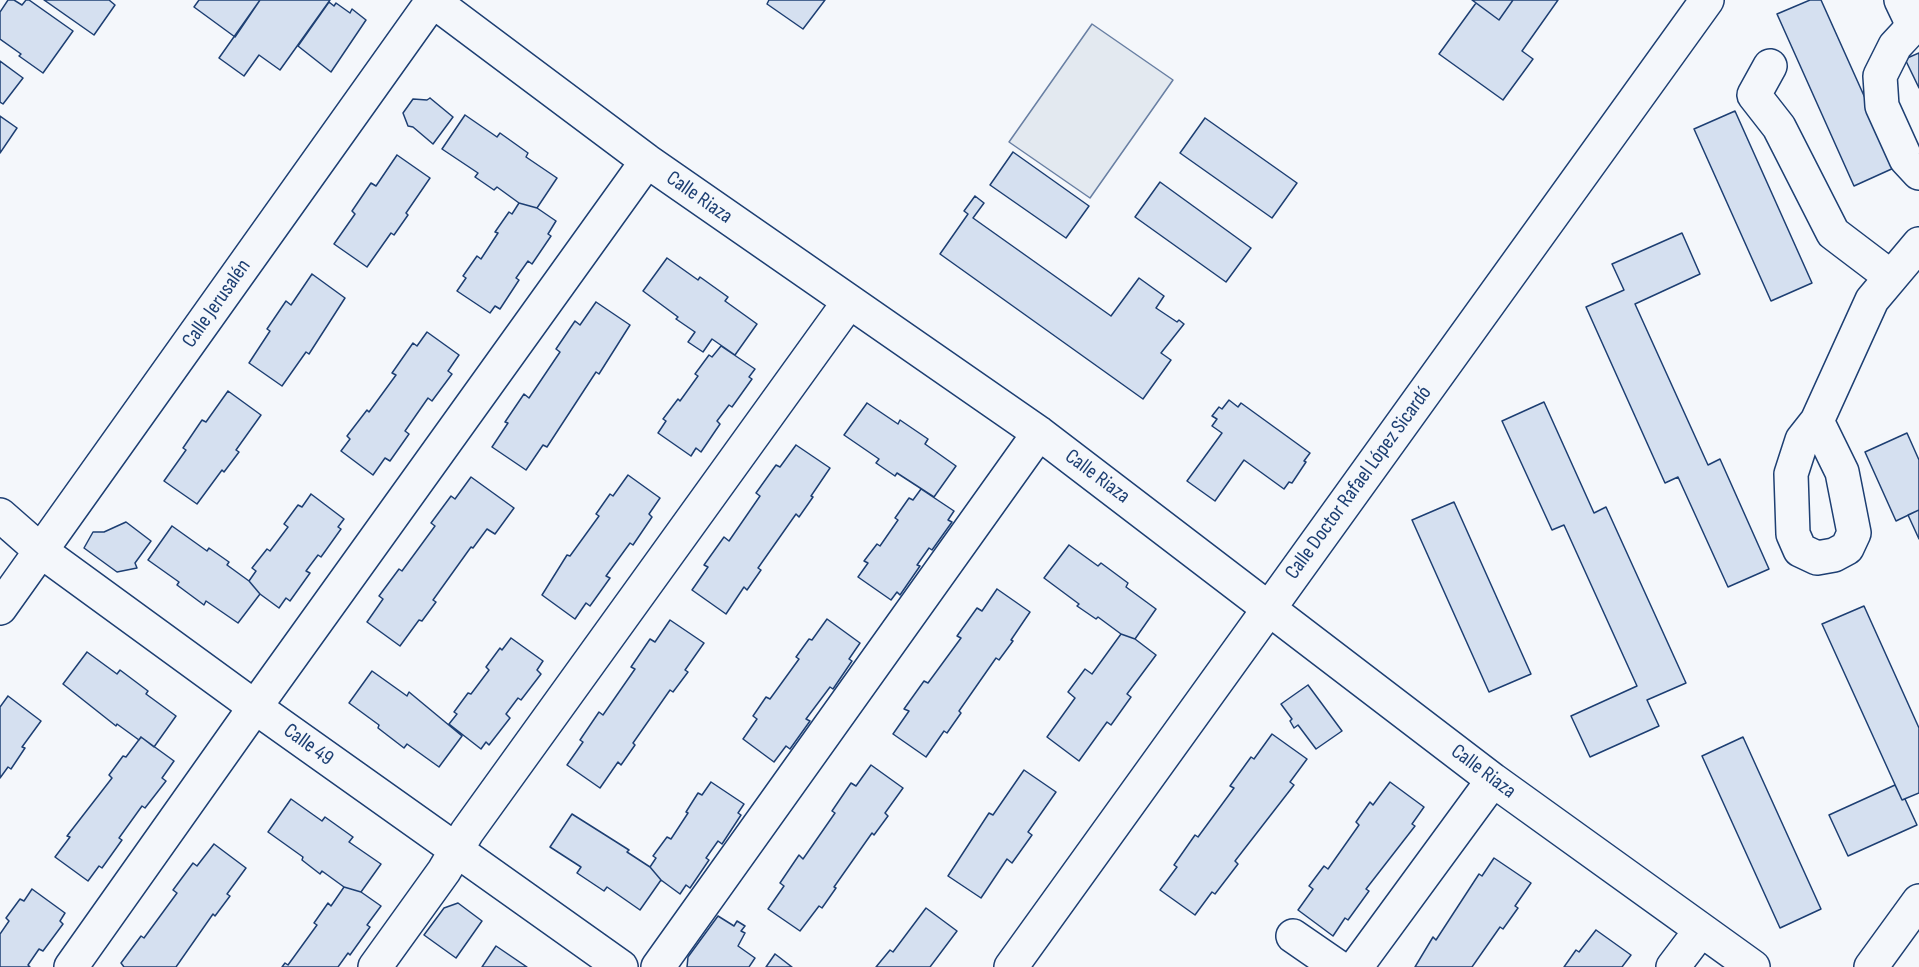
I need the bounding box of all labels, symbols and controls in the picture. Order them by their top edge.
street label: Calle Riaza [661,166,737,230]
street label: Calle Jerusalén [177,255,257,353]
street label: Calle Doctor Rafael López Sicardó [1280,381,1438,585]
street label: Calle Riaza [1060,444,1134,510]
street label: Calle 49 [278,718,338,772]
street label: Calle Riaza [1446,739,1520,805]

